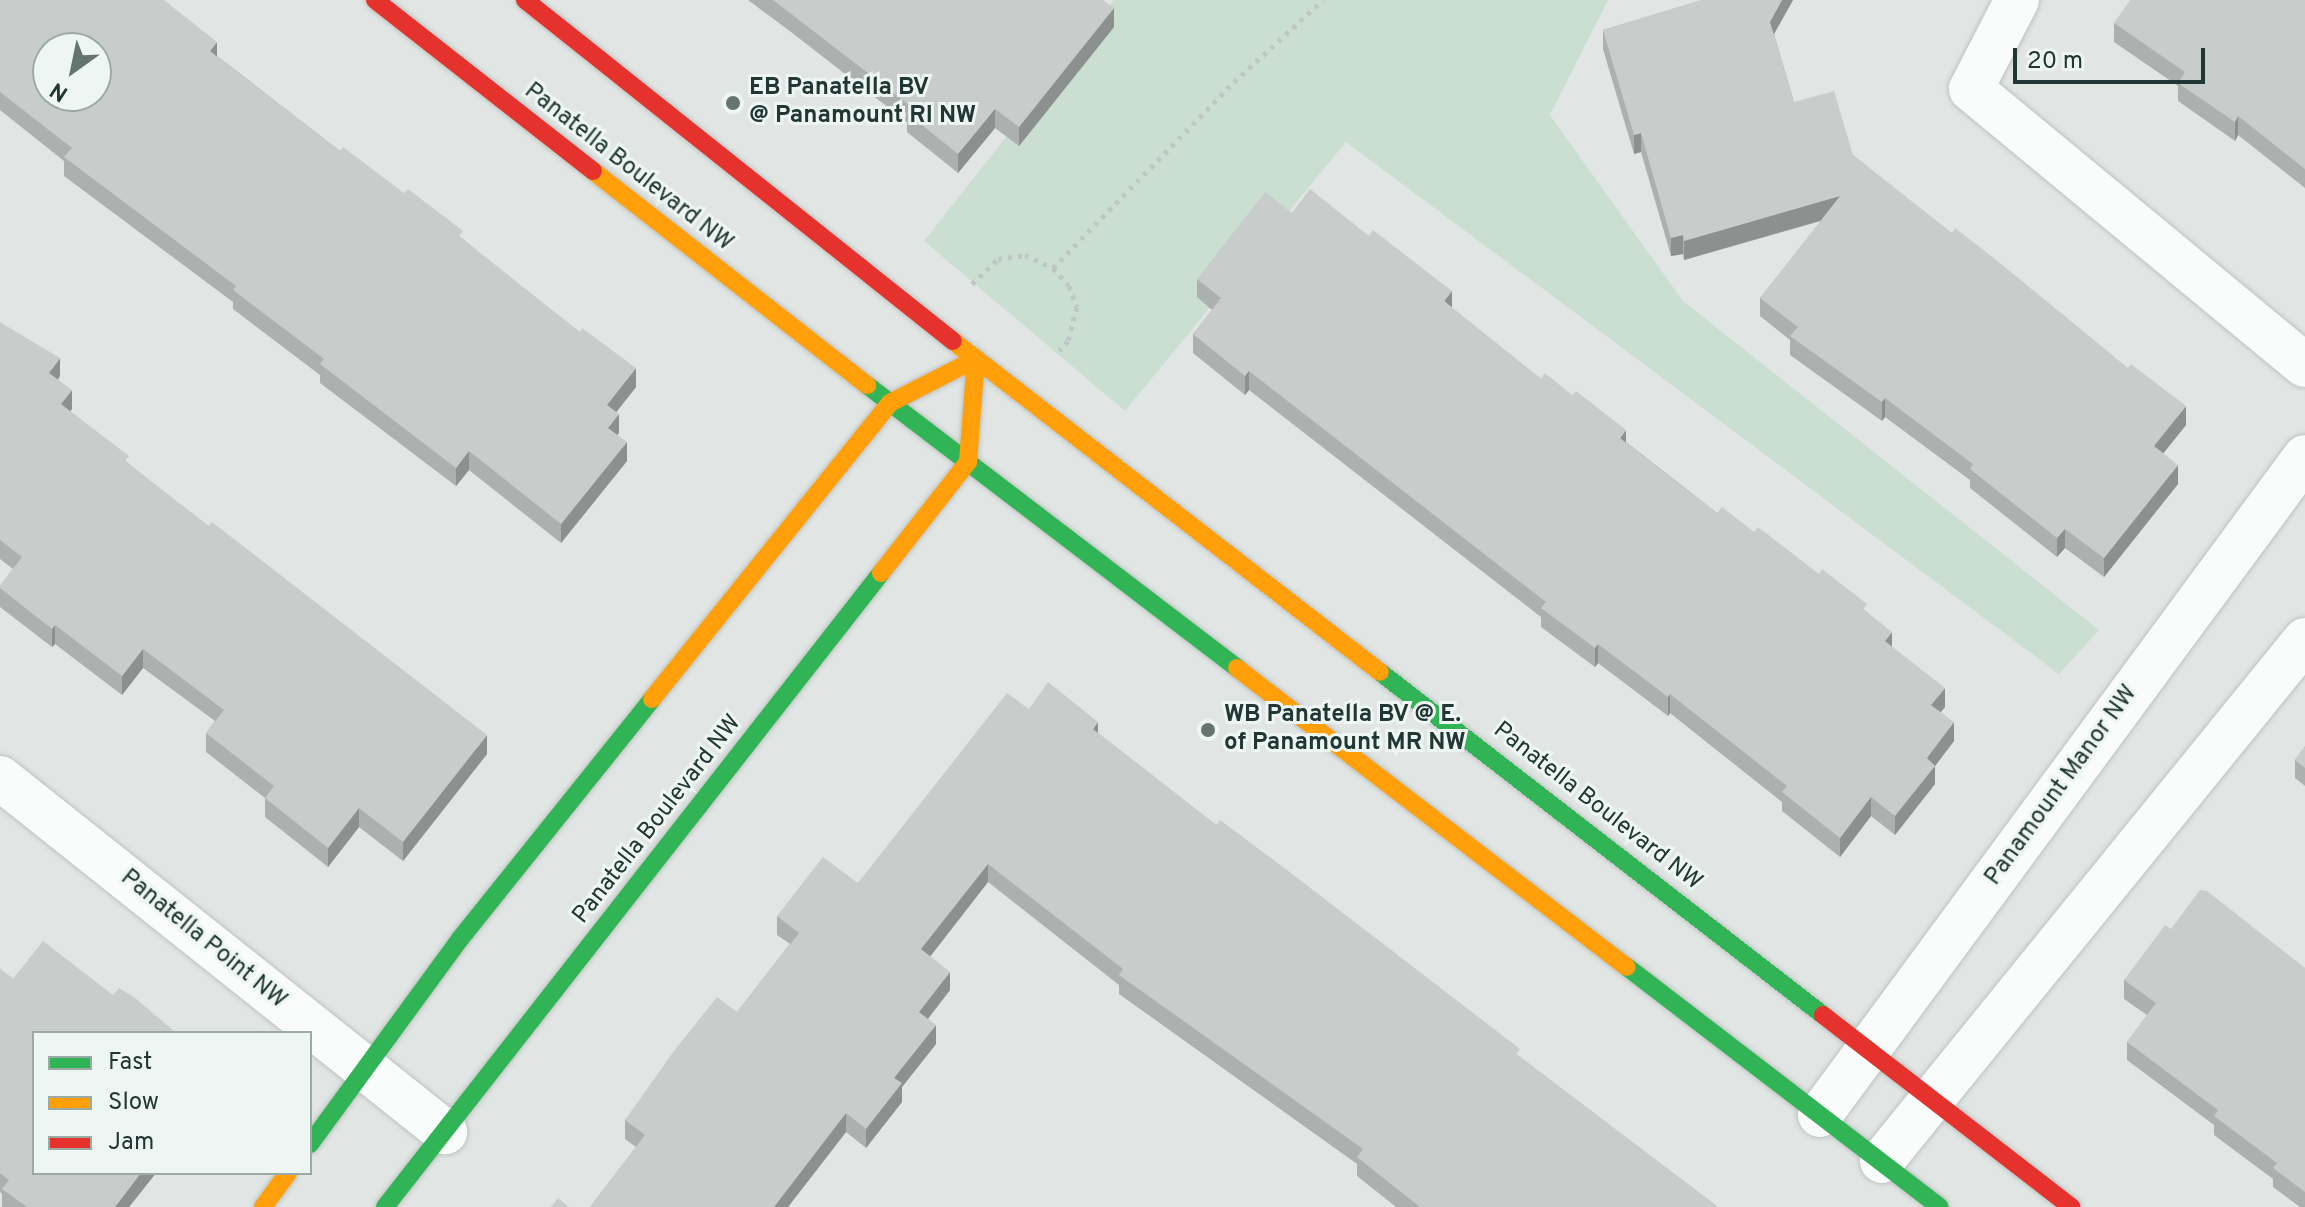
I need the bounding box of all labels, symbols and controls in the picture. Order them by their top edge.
north arrow [32,32,112,112]
scale bar [2017,32,2209,82]
text: 20 m [2027,47,2083,77]
text: N [46,75,74,106]
place label: EB Panatella BV @ Panamount RI NW [749,75,976,131]
street label: Panatella Boulevard NW [518,77,738,259]
marker: EB Panatella BV @ Panamount RI NW [724,94,742,112]
street label: Panamount Manor NW [1980,680,2144,892]
place label: WB Panatella BV @ E. of Panamount MR NW [1224,702,1465,758]
street label: Panatella Boulevard NW [567,710,749,930]
street label: Panatella Boulevard NW [1487,716,1707,898]
marker: WB Panatella BV @ E. of Panamount MR NW [1199,721,1217,739]
street label: Panatella Point NW [114,864,292,1016]
legend [32,1031,312,1175]
text: Fast [108,1048,152,1078]
text: Slow [108,1088,159,1118]
text: Jam [108,1128,154,1158]

